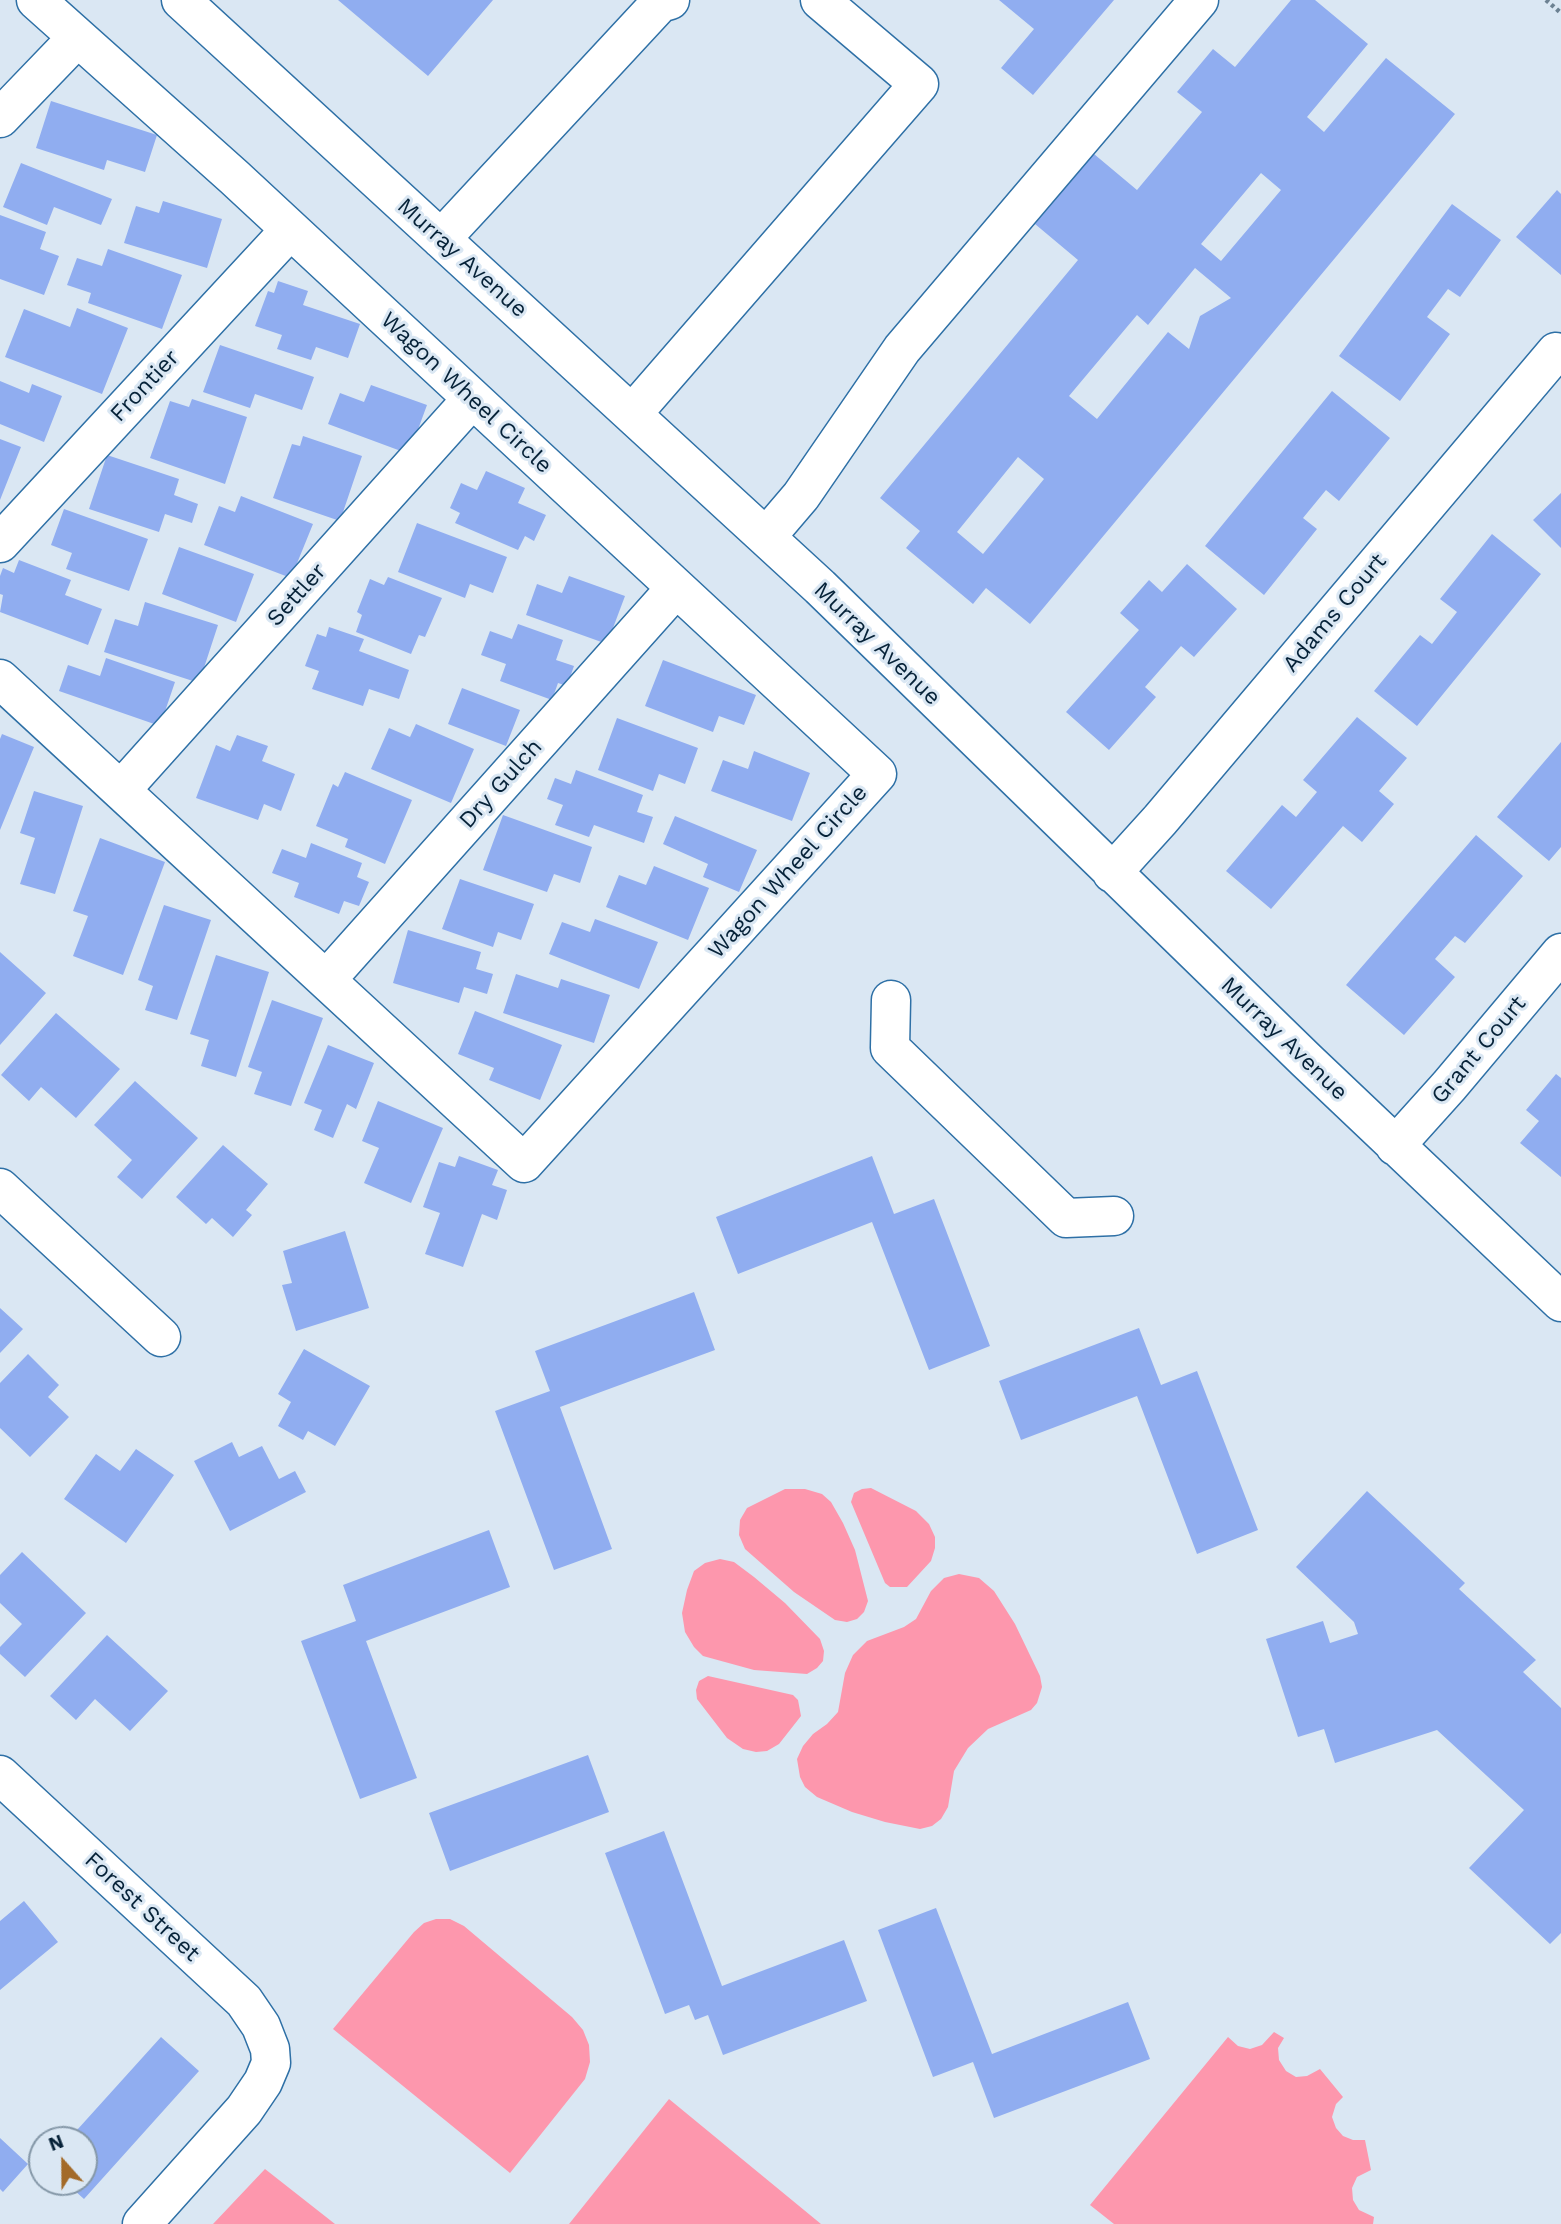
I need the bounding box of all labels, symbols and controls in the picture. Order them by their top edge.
street label: Murray Avenue [391,192,533,324]
street label: Wagon Wheel Circle [375,306,557,480]
street label: Frontier [105,344,185,428]
street label: Adams Court [1277,548,1393,678]
street label: Settler [262,558,332,632]
street label: Murray Avenue [808,577,946,711]
street label: Dry Gulch [454,734,548,834]
street label: Wagon Wheel Circle [703,779,873,965]
street label: Murray Avenue [1215,972,1353,1106]
street label: Grant Court [1426,990,1532,1110]
street label: Forest Street [79,1847,205,1967]
north arrow [28,2126,98,2196]
text: N [45,2130,67,2156]

